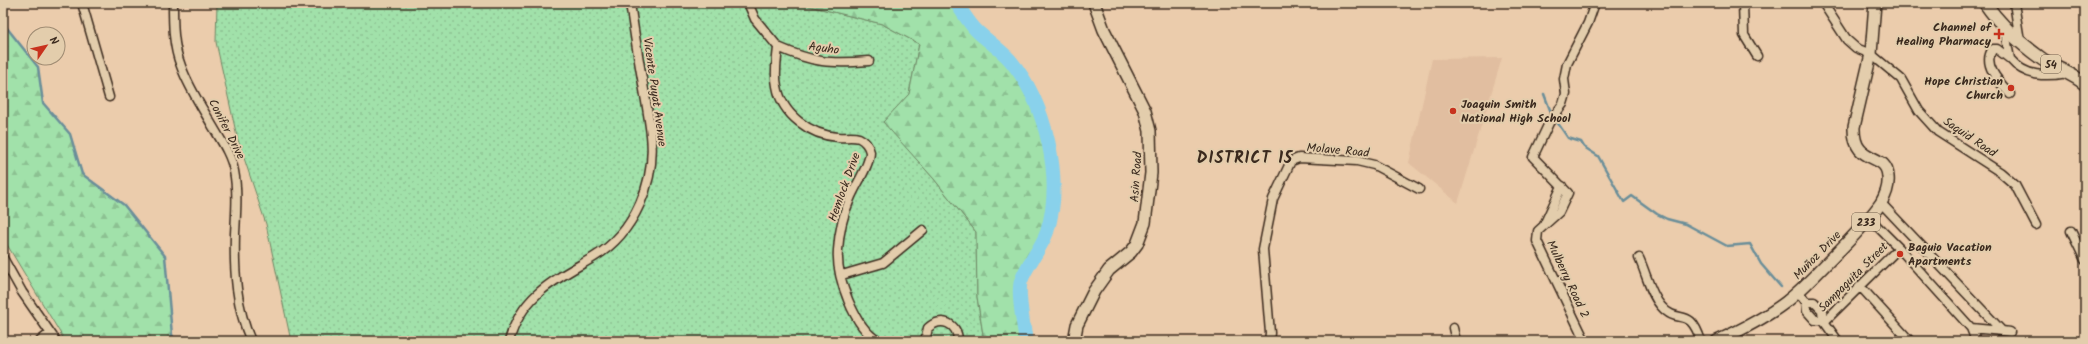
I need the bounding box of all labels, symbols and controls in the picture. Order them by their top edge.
place label: Channel of Healing Pharmacy [1896,18,1993,51]
north arrow [26,26,66,66]
marker: Channel of Healing Pharmacy [1994,29,2004,39]
text: N [44,33,63,49]
street label: Vicente Puyat Avenue [637,36,672,148]
street label: Aguho [807,37,840,60]
road number: 54 [2041,55,2061,73]
place label: Hope Christian Church [1924,72,2003,105]
marker: Hope Christian Church [2006,83,2016,93]
place label: Joaquin Smith National High School [1461,95,1572,128]
street label: Conifer Drive [203,96,250,163]
marker: Joaquin Smith National High School [1448,106,1458,116]
street label: Saquid Road [1939,112,2001,163]
street label: Molave Road [1306,138,1371,163]
district label: DISTRICT 15 [1197,146,1294,171]
street label: Hemlock Drive [823,149,866,224]
street label: Asin Road [1125,150,1148,203]
road number: 233 [1852,213,1880,231]
street label: Muñoz Drive [1789,226,1846,284]
street label: Mulberry Road 2 [1541,237,1594,321]
street label: Sampaguita Street [1814,238,1893,317]
place label: Baguio Vacation Apartments [1908,238,1992,271]
marker: Baguio Vacation Apartments [1895,249,1905,259]

